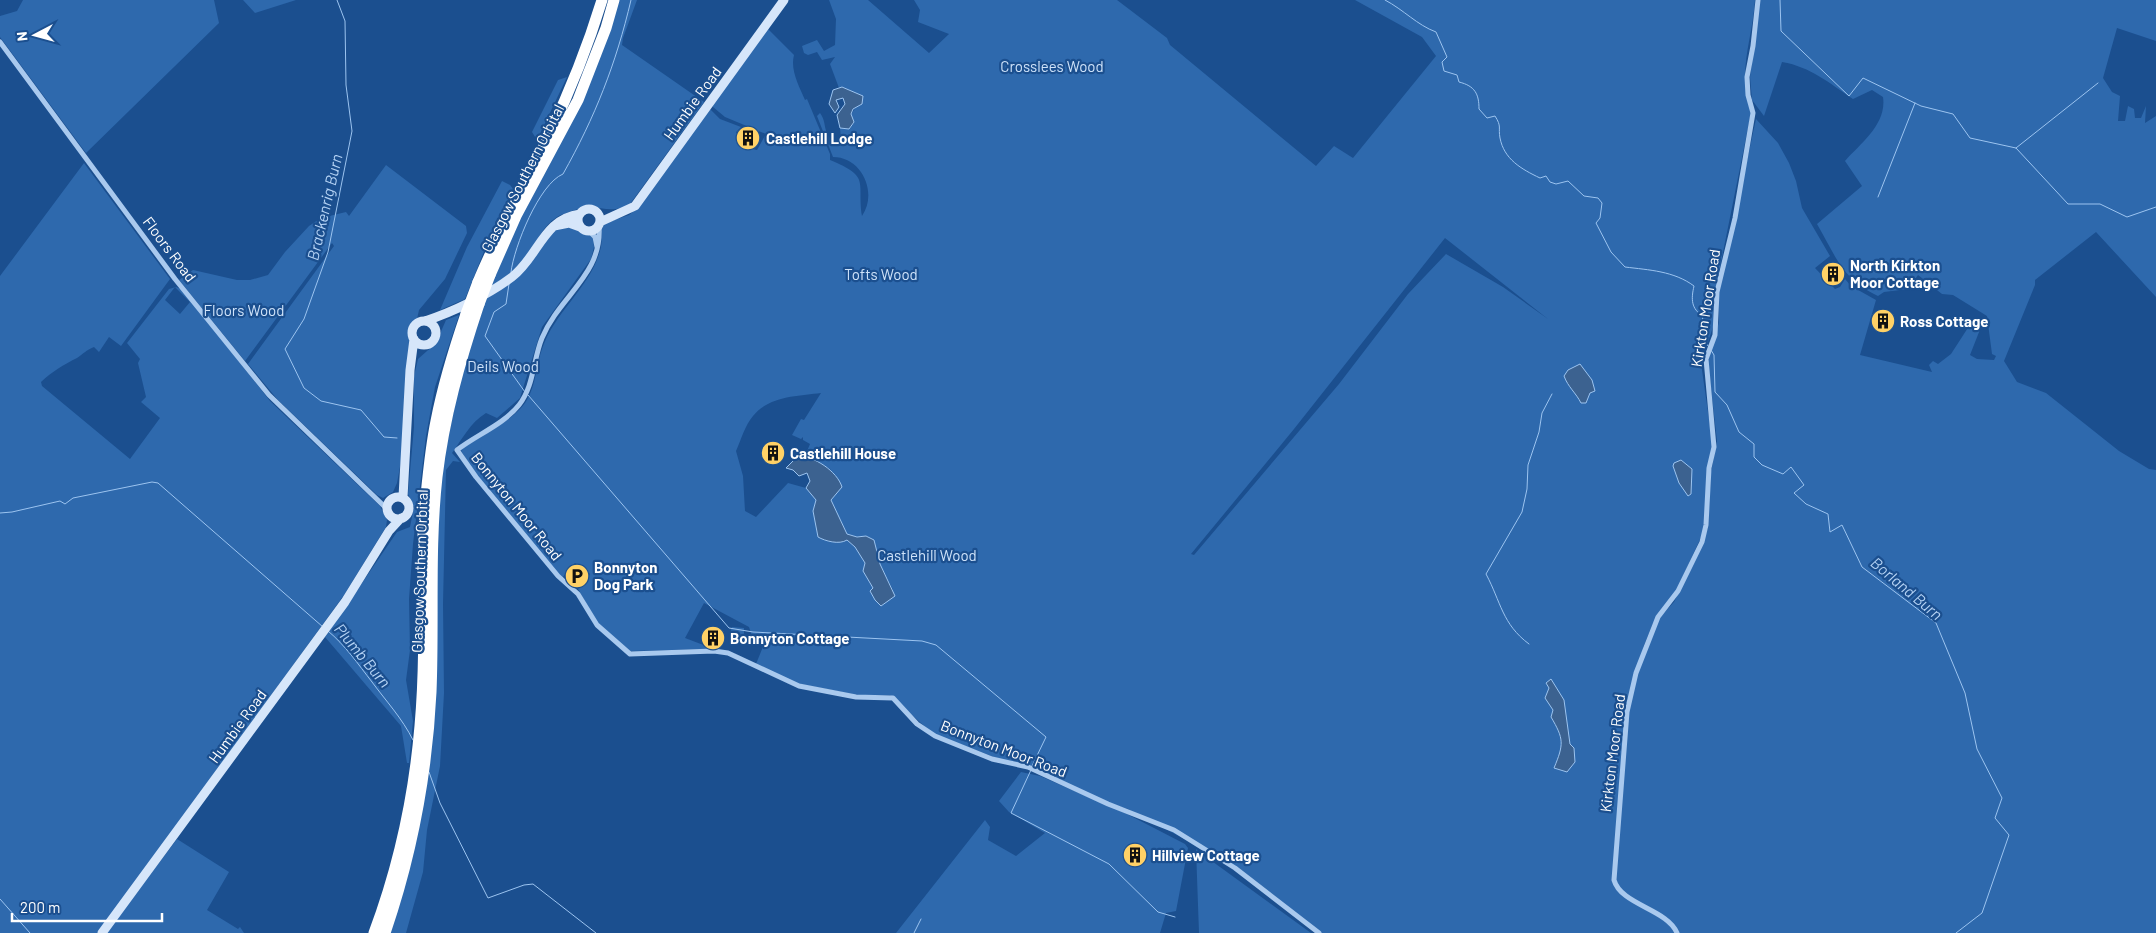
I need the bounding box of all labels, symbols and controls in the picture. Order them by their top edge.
north arrow [10,10,60,60]
text: N [13,31,31,42]
park label: Crosslees Wood [1000,57,1104,75]
street label: Humbie Road [659,63,725,143]
street label: Glasgow Southern Orbital [477,101,567,255]
building icon: Castlehill Lodge [735,125,761,151]
place label: Castlehill Lodge [766,129,872,147]
water label: Brackenrig Burn [303,152,345,262]
street label: Floors Road [140,213,200,285]
street label: Kirkton Moor Road [1687,248,1723,368]
place label: North Kirkton Moor Cottage [1850,256,1940,291]
building icon: North Kirkton Moor Cottage [1820,261,1846,287]
park label: Tofts Wood [844,265,918,283]
park label: Floors Wood [204,301,284,319]
building icon: Ross Cottage [1870,308,1896,334]
place label: Ross Cottage [1900,312,1989,330]
park label: Deils Wood [467,357,539,375]
building icon: Castlehill House [760,440,786,466]
place label: Castlehill House [790,444,896,462]
street label: Bonnyton Moor Road [468,448,566,564]
street label: Glasgow Southern Orbital [407,489,431,653]
park label: Castlehill Wood [877,546,977,564]
water label: Borland Burn [1867,553,1947,623]
place label: Bonnyton Dog Park [594,558,657,593]
parking icon: Bonnyton Dog Park [564,563,590,589]
water label: Plumb Burn [331,619,395,691]
building icon: Bonnyton Cottage [700,625,726,651]
place label: Bonnyton Cottage [730,629,850,647]
street label: Humbie Road [204,686,270,766]
street label: Kirkton Moor Road [1596,693,1628,813]
street label: Bonnyton Moor Road [938,716,1070,780]
building icon: Hillview Cottage [1122,842,1148,868]
place label: Hillview Cottage [1152,846,1260,864]
scale bar [12,890,162,922]
text: 200 m [20,898,60,916]

